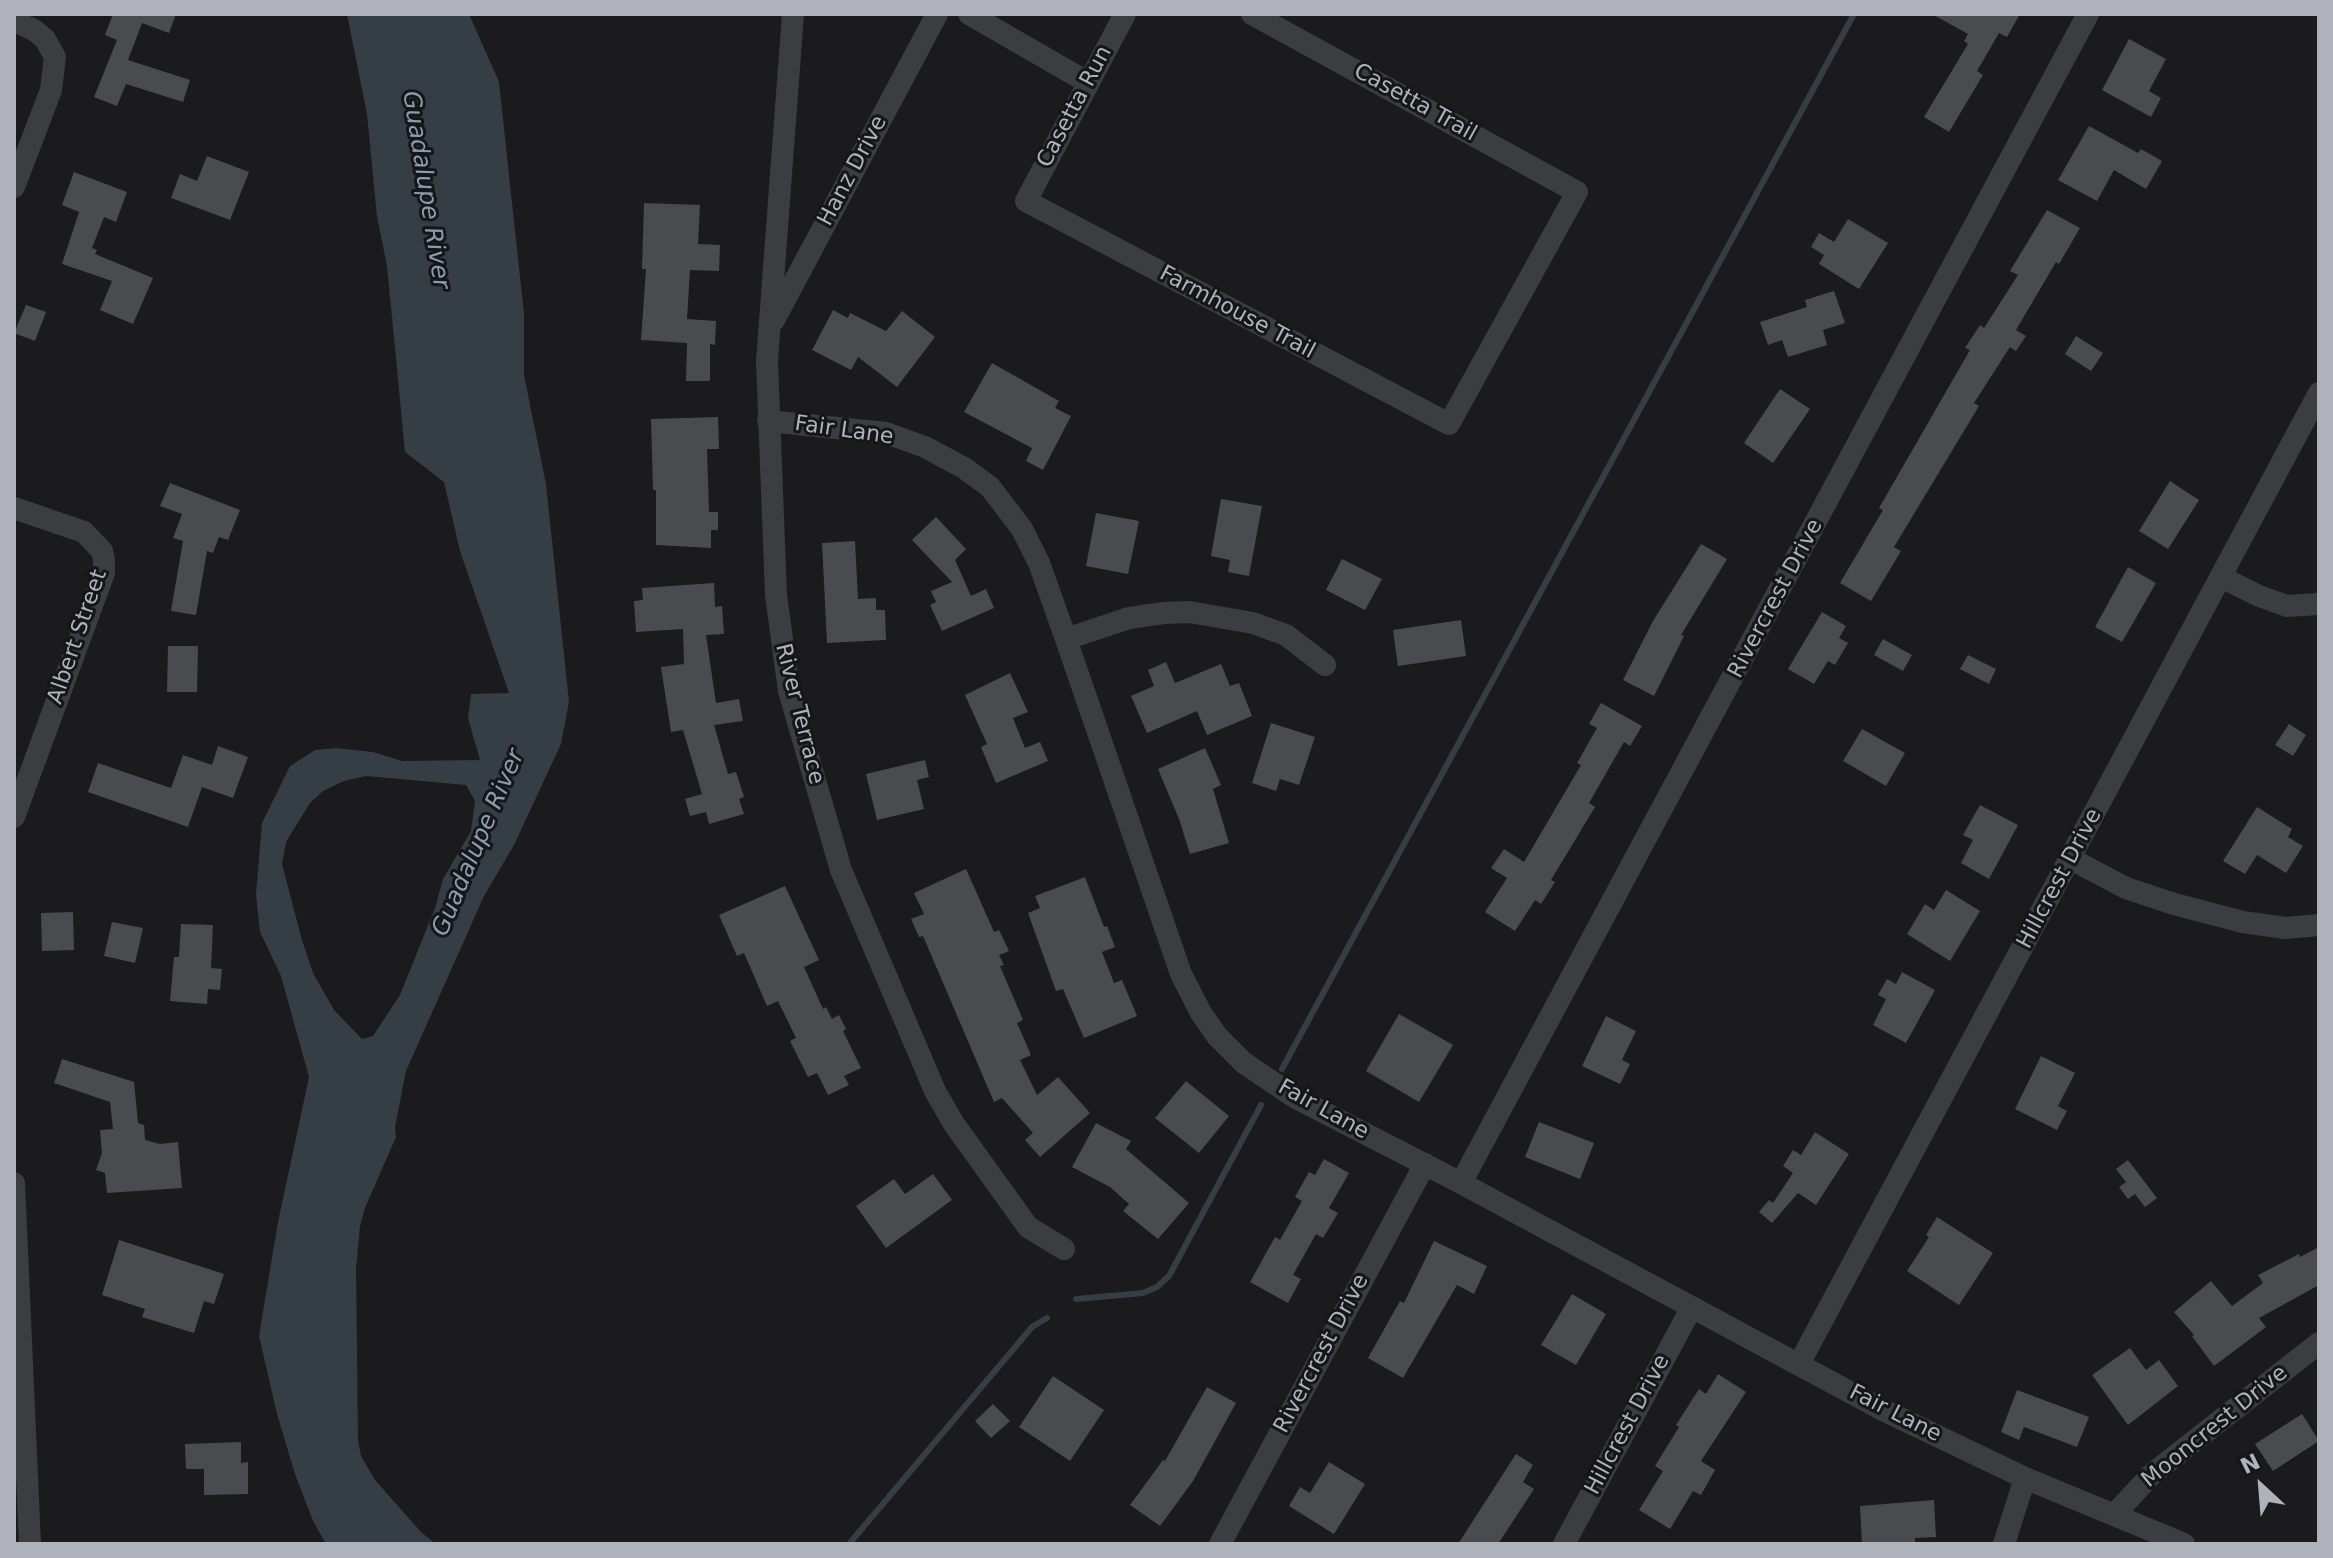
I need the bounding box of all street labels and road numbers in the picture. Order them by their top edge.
street label: Casetta Run [1032,42,1118,172]
street label: Casetta Trail [1349,58,1481,148]
street label: Hanz Drive [813,111,893,231]
street label: Farmhouse Trail [1155,261,1319,365]
street label: Fair Lane [793,411,895,451]
street label: Rivercrest Drive [1723,515,1829,683]
street label: Albert Street [43,566,113,708]
street label: River Terrace [769,641,829,787]
street label: Hillcrest Drive [2012,804,2108,954]
street label: Fair Lane [1273,1074,1373,1146]
street label: Rivercrest Drive [1269,1270,1375,1438]
street label: Hillcrest Drive [1580,1350,1676,1500]
street label: Mooncrest Drive [2137,1360,2293,1494]
street label: Fair Lane [1845,1380,1945,1448]

